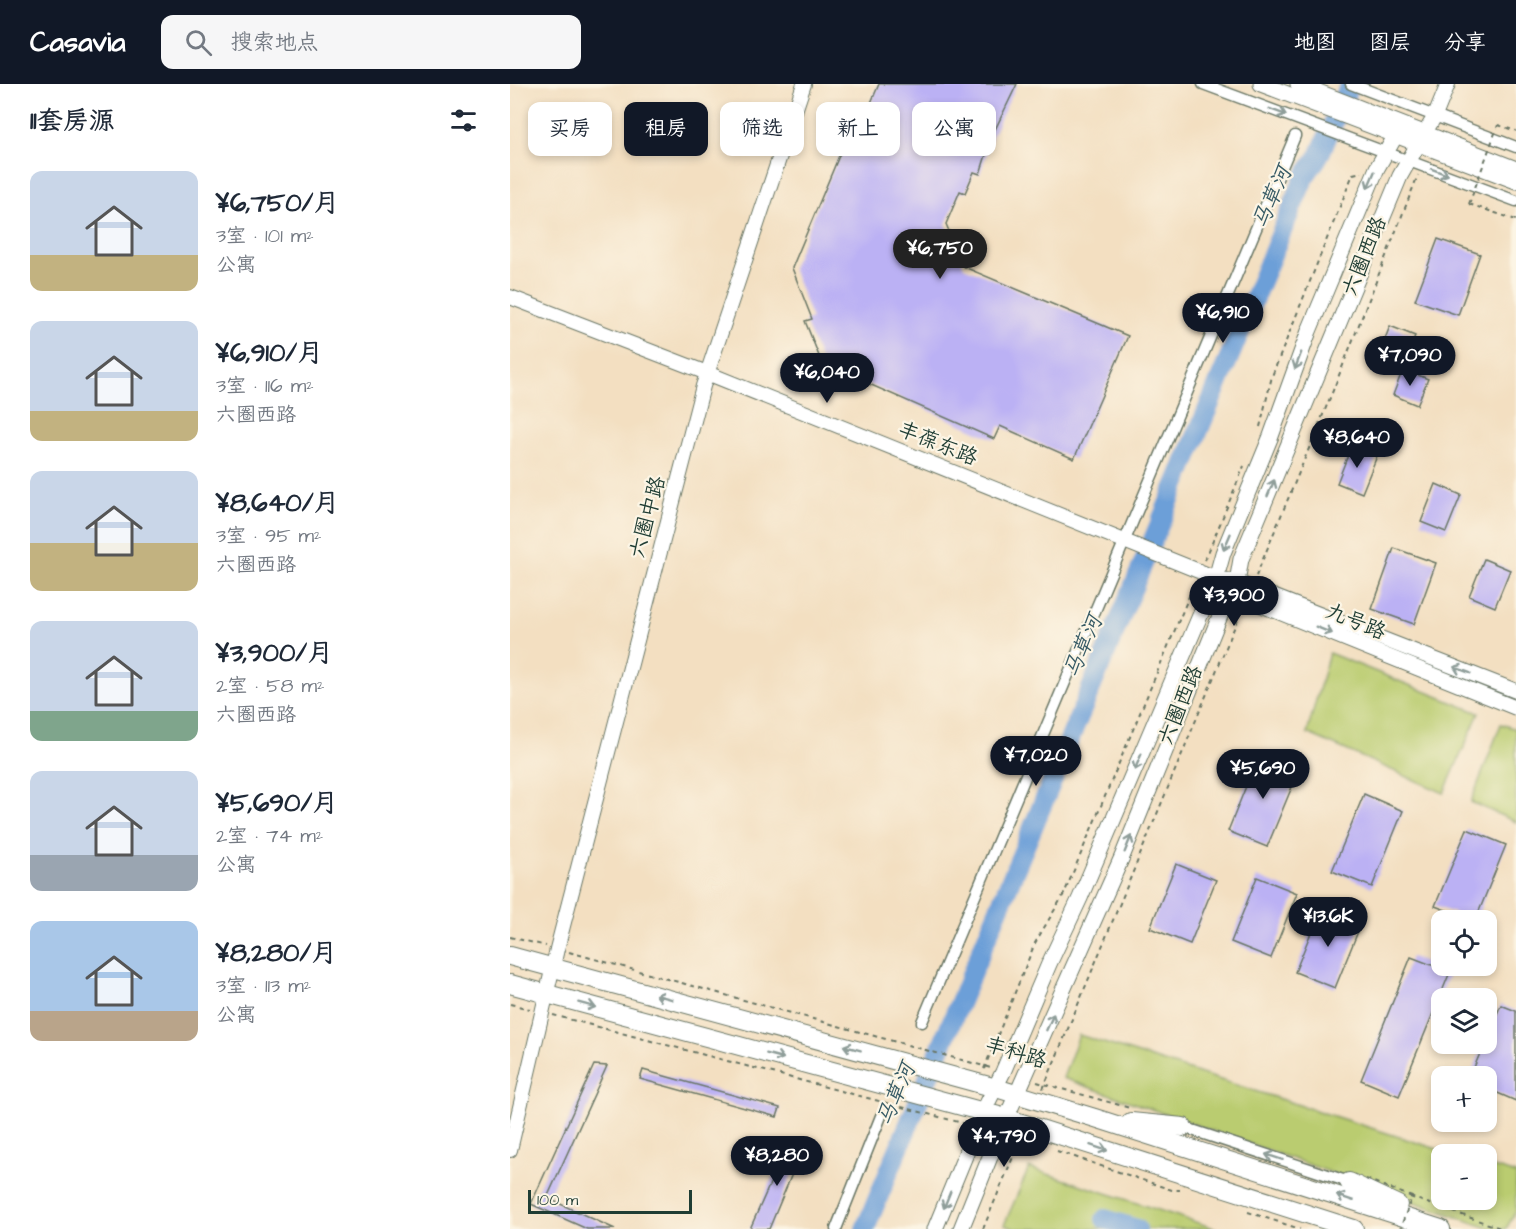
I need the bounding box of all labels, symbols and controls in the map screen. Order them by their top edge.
search box [161,15,581,69]
text: Casavia [30,23,125,62]
icon: search [182,26,215,59]
text: 搜索地点 [230,27,318,58]
text: 地图 [1294,28,1336,57]
text: 图层 [1369,28,1411,57]
text: 分享 [1444,28,1486,57]
chip: 买房 [528,102,612,156]
chip: 租房 [624,102,708,156]
chip: 筛选 [720,102,804,156]
chip: 新上 [816,102,900,156]
chip: 公寓 [912,102,996,156]
text: 11套房源 [30,103,115,139]
icon: filters [447,104,480,137]
one-way arrow [1268,107,1286,118]
water label: 马草河 [1245,158,1301,234]
one-way arrow [1430,167,1449,178]
one-way arrow [1365,171,1377,189]
text: ¥6,750/月 [216,185,339,221]
icon: home [78,195,150,267]
street label: 六圈西路 [1335,212,1394,301]
text: 3室 · 101 m² [216,222,314,250]
pin: ¥6,750 [891,229,989,280]
text: ¥6,750 [907,234,973,262]
text: 公寓 [216,251,256,279]
pin: ¥6,910 [1174,293,1272,344]
text: ¥6,910 [1196,298,1250,326]
text: ¥6,910/月 [216,335,323,371]
pin: ¥7,090 [1361,336,1459,387]
text: ¥7,090 [1378,341,1442,369]
icon: home [78,345,150,417]
one-way arrow [1291,351,1302,369]
pin: ¥6,040 [778,353,876,404]
text: ¥6,040 [794,358,860,386]
text: 3室 · 116 m² [216,372,314,400]
text: 六圈西路 [216,401,296,429]
street label: 丰葆东路 [893,414,982,473]
pin: ¥8,640 [1308,418,1406,469]
text: ¥8,640 [1324,423,1390,451]
street label: 六圈中路 [623,473,672,561]
one-way arrow [1266,479,1277,498]
text: ¥8,640/月 [216,485,340,521]
icon: home [78,495,150,567]
text: 3室 · 95 m² [216,522,322,550]
one-way arrow [1221,533,1232,551]
text: 六圈西路 [216,551,296,579]
pin: ¥3,900 [1185,576,1283,627]
text: ¥3,900 [1203,581,1265,609]
street label: 九号路 [1321,596,1390,647]
water label: 马草河 [1056,607,1112,683]
one-way arrow [1314,625,1333,636]
text: ¥3,900/月 [216,635,333,671]
icon: home [78,645,150,717]
street label: 六圈西路 [1151,661,1210,750]
one-way arrow [1453,664,1471,675]
text: 2室 · 58 m² [216,672,324,700]
text: 六圈西路 [216,701,296,729]
pin: ¥7,020 [987,736,1085,787]
text: ¥7,020 [1004,741,1068,769]
pin: ¥5,690 [1214,749,1312,800]
one-way arrow [1132,752,1143,770]
text: ¥5,690 [1231,754,1295,782]
text: ¥5,690/月 [216,785,338,821]
icon: home [78,795,150,867]
text: 2室 · 74 m² [216,822,323,850]
one-way arrow [1123,835,1134,853]
text: 公寓 [216,851,256,879]
pin: ¥13.6K [1279,897,1377,948]
text: ¥13.6K [1303,902,1353,930]
map controls [1431,910,1497,1210]
button: locate [1431,910,1497,976]
text: ¥8,280/月 [216,935,337,971]
icon: home [78,945,150,1017]
text: 3室 · 113 m² [216,972,311,1000]
button: layers [1431,988,1497,1054]
one-way arrow [655,990,674,1002]
one-way arrow [577,1000,596,1011]
text: 公寓 [216,1001,256,1029]
one-way arrow [1044,1014,1056,1032]
street label: 丰科路 [981,1029,1050,1076]
one-way arrow [843,1042,862,1053]
one-way arrow [765,1051,784,1062]
water label: 马草河 [869,1055,925,1131]
button: + [1431,1066,1497,1132]
pin: ¥4,790 [955,1117,1053,1168]
text: ¥4,790 [972,1122,1036,1150]
pin: ¥8,280 [728,1136,826,1187]
text: ¥8,280 [745,1141,809,1169]
one-way arrow [1089,1143,1108,1154]
button: − [1431,1144,1497,1210]
one-way arrow [1265,1150,1284,1161]
scale bar [528,1187,692,1214]
text: 100 m [537,1189,578,1211]
one-way arrow [941,1190,952,1208]
one-way arrow [1336,1192,1355,1203]

